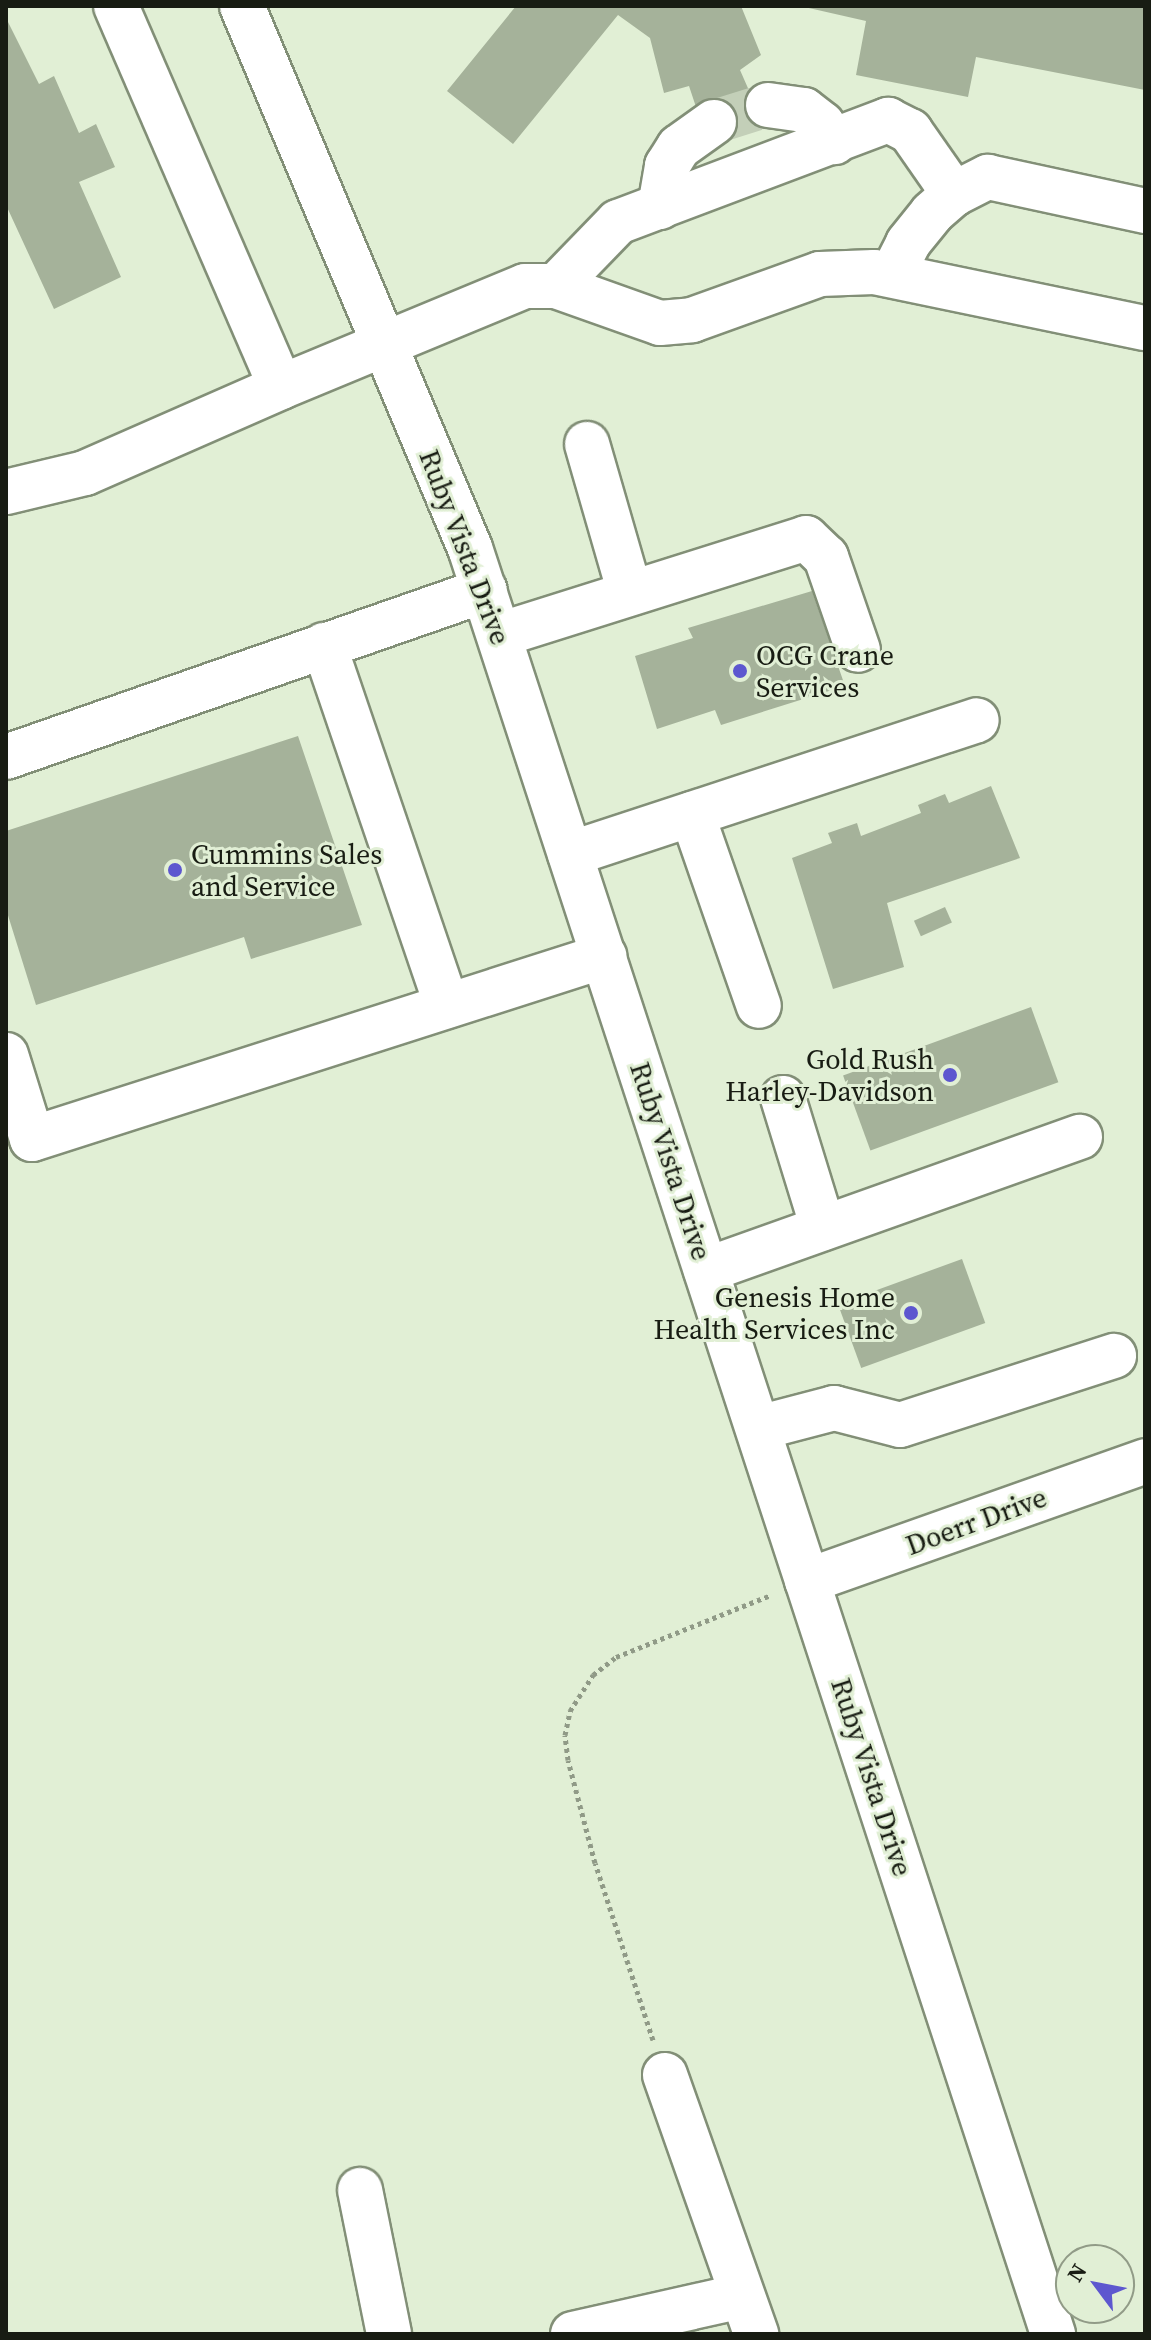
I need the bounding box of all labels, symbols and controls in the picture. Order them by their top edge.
street label: Ruby Vista Drive [412,444,518,650]
place label: OCG Crane Services [756,638,894,704]
marker: OCG Crane Services [731,662,749,680]
place label: Cummins Sales and Service [191,837,383,903]
marker: Cummins Sales and Service [166,861,184,879]
place label: Gold Rush Harley-Davidson [725,1042,934,1108]
street label: Ruby Vista Drive [623,1057,719,1265]
marker: Gold Rush Harley-Davidson [941,1066,959,1084]
place label: Genesis Home Health Services Inc [654,1280,895,1346]
marker: Genesis Home Health Services Inc [902,1304,920,1322]
street label: Doerr Drive [901,1480,1051,1562]
street label: Ruby Vista Drive [824,1673,920,1881]
north arrow [1055,2244,1135,2324]
text: N [1059,2258,1093,2287]

